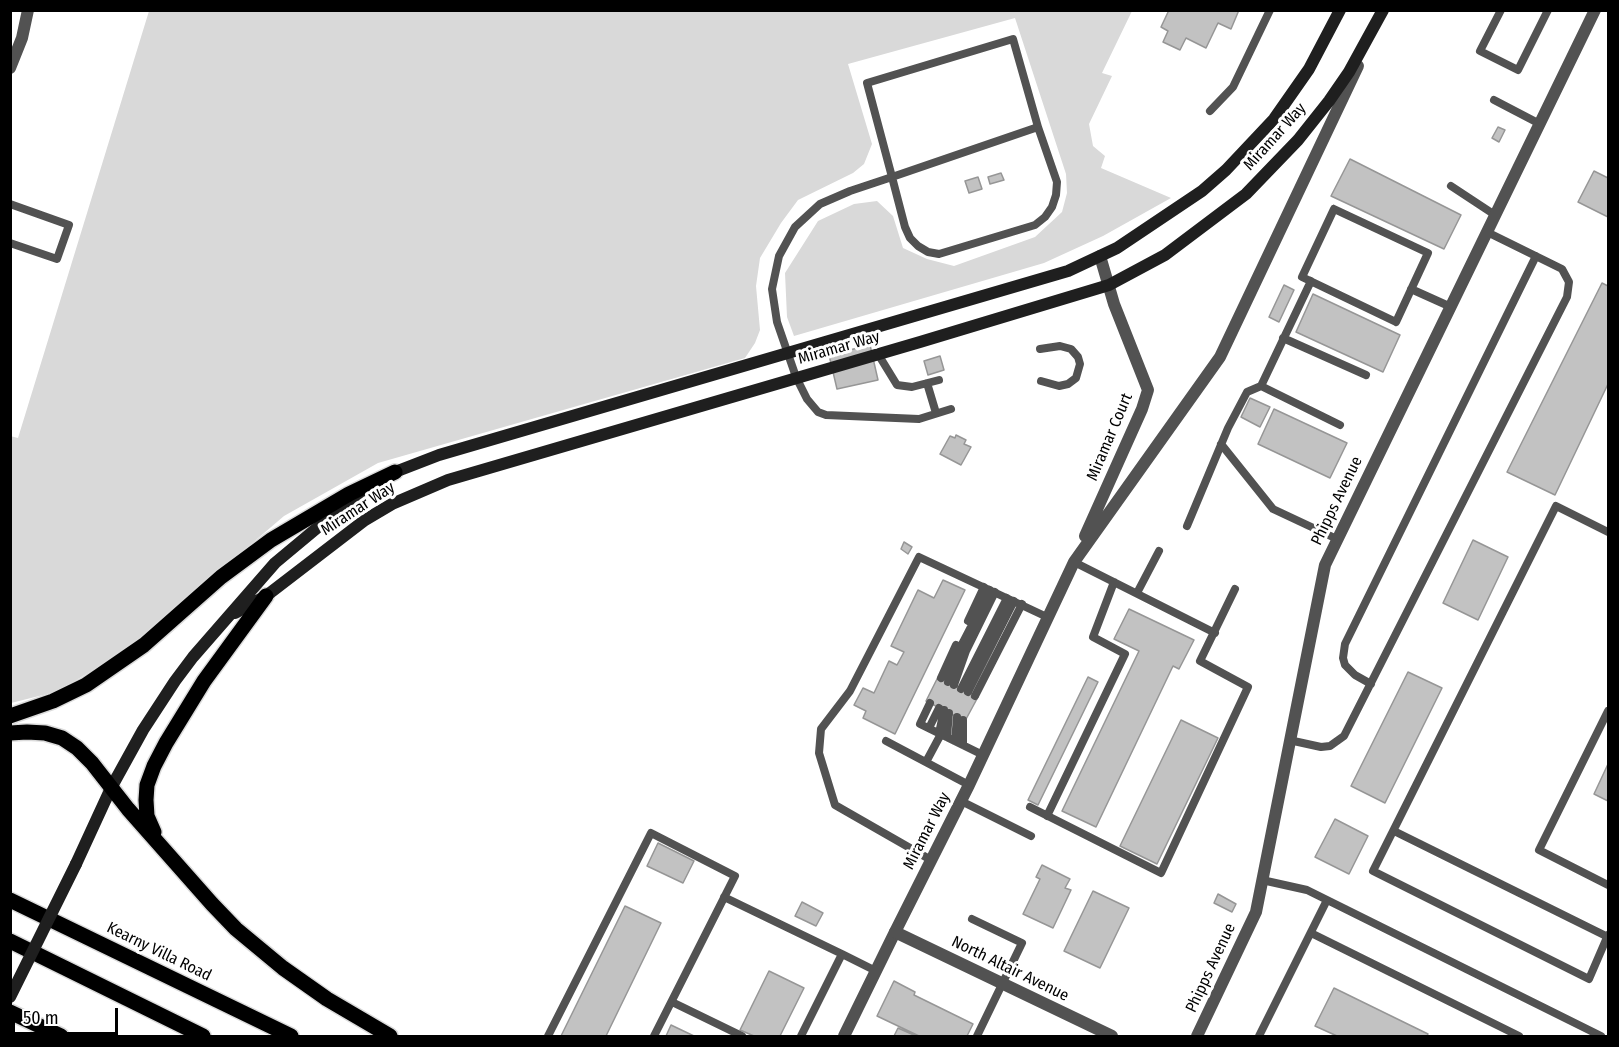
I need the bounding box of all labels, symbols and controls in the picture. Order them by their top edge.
street label: Miramar Way [1240,99,1310,175]
street label: Miramar Way [796,327,882,369]
street label: Miramar Court [1083,390,1137,484]
street label: Phipps Avenue [1307,454,1367,548]
street label: Miramar Way [318,478,398,540]
street label: Miramar Way [899,789,955,873]
street label: Kearny Villa Road [104,918,214,986]
street label: Phipps Avenue [1182,920,1240,1016]
street label: North Altair Avenue [948,932,1072,1006]
scale bar [15,996,122,1034]
text: 50 m [23,1007,59,1029]

